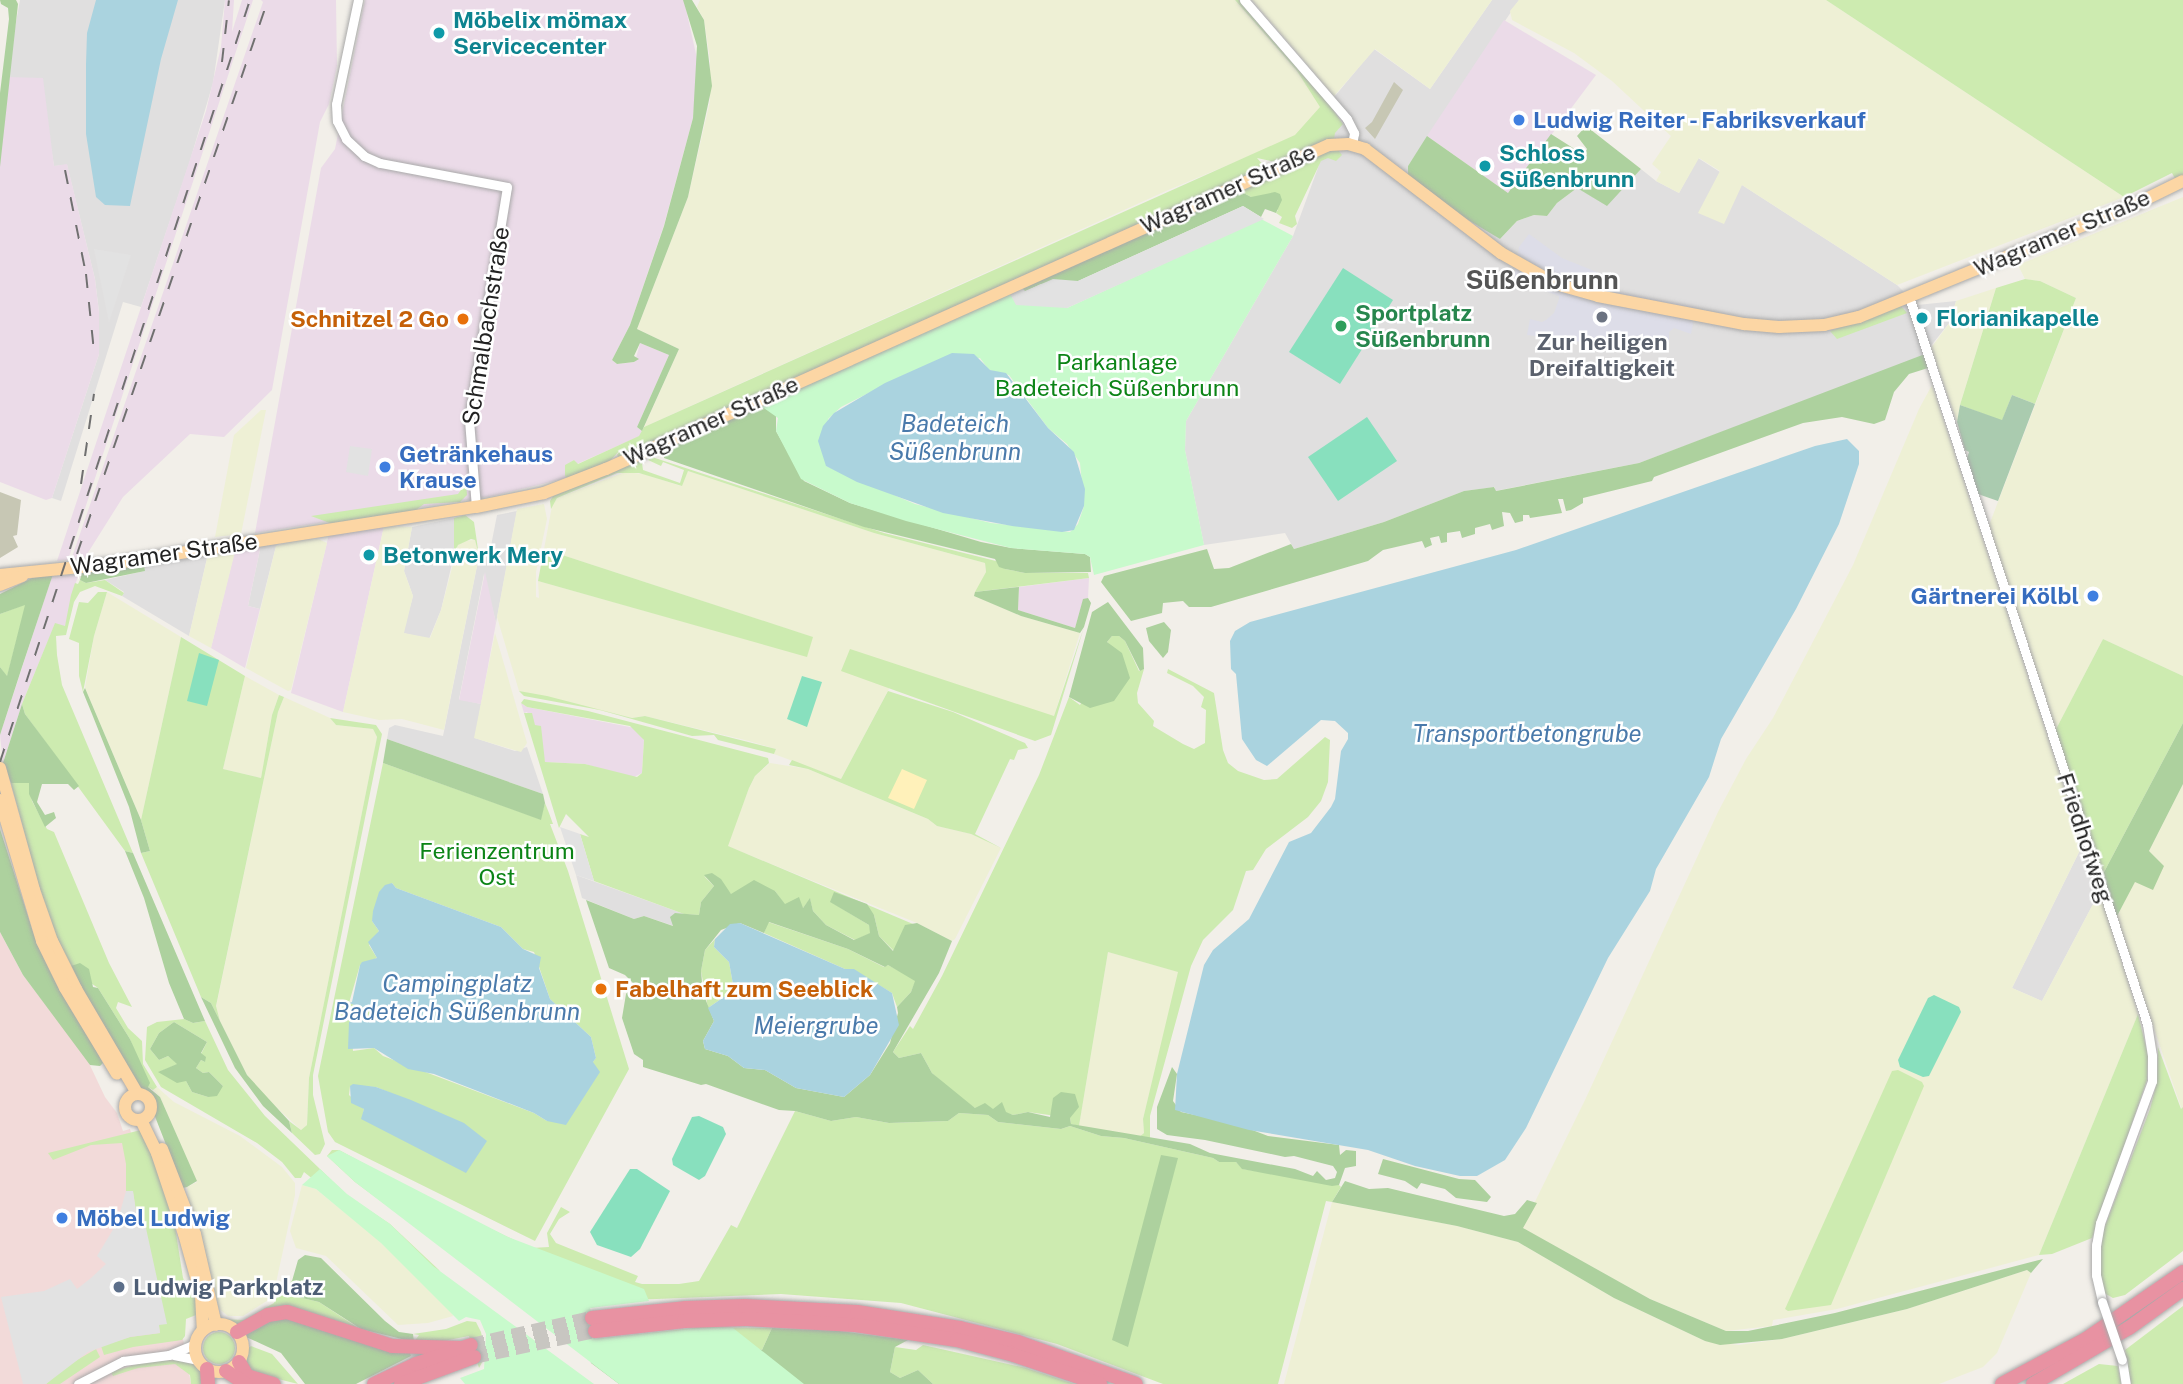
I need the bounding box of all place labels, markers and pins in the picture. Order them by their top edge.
place label: Möbelix mömax Servicecenter [453,6,627,60]
marker: Möbelix mömax Servicecenter [431,25,447,41]
place label: Ludwig Reiter - Fabriksverkauf [1533,106,1869,134]
marker: Ludwig Reiter - Fabriksverkauf [1511,112,1527,128]
place label: Schloss Süßenbrunn [1499,139,1634,193]
marker: Schloss Süßenbrunn [1477,158,1493,174]
place label: Sportplatz Süßenbrunn [1355,299,1490,353]
place label: Florianikapelle [1936,304,2099,332]
place label: Schnitzel 2 Go [290,305,449,333]
marker: Zur heiligen Dreifaltigkeit [1594,309,1610,325]
marker: Florianikapelle [1914,310,1930,326]
marker: Schnitzel 2 Go [455,311,471,327]
marker: Sportplatz Süßenbrunn [1333,318,1349,334]
place label: Zur heiligen Dreifaltigkeit [1529,328,1675,382]
place label: Getränkehaus Krause [399,440,553,494]
marker: Getränkehaus Krause [377,459,393,475]
place label: Betonwerk Mery [383,541,563,569]
marker: Betonwerk Mery [361,547,377,563]
place label: Gärtnerei Kölbl [1911,582,2079,610]
marker: Gärtnerei Kölbl [2085,588,2101,604]
place label: Fabelhaft zum Seeblick [615,975,873,1003]
marker: Fabelhaft zum Seeblick [593,981,609,997]
place label: Möbel Ludwig [76,1204,230,1232]
marker: Möbel Ludwig [54,1210,70,1226]
place label: Ludwig Parkplatz [133,1273,323,1301]
marker: Ludwig Parkplatz [111,1279,127,1295]

